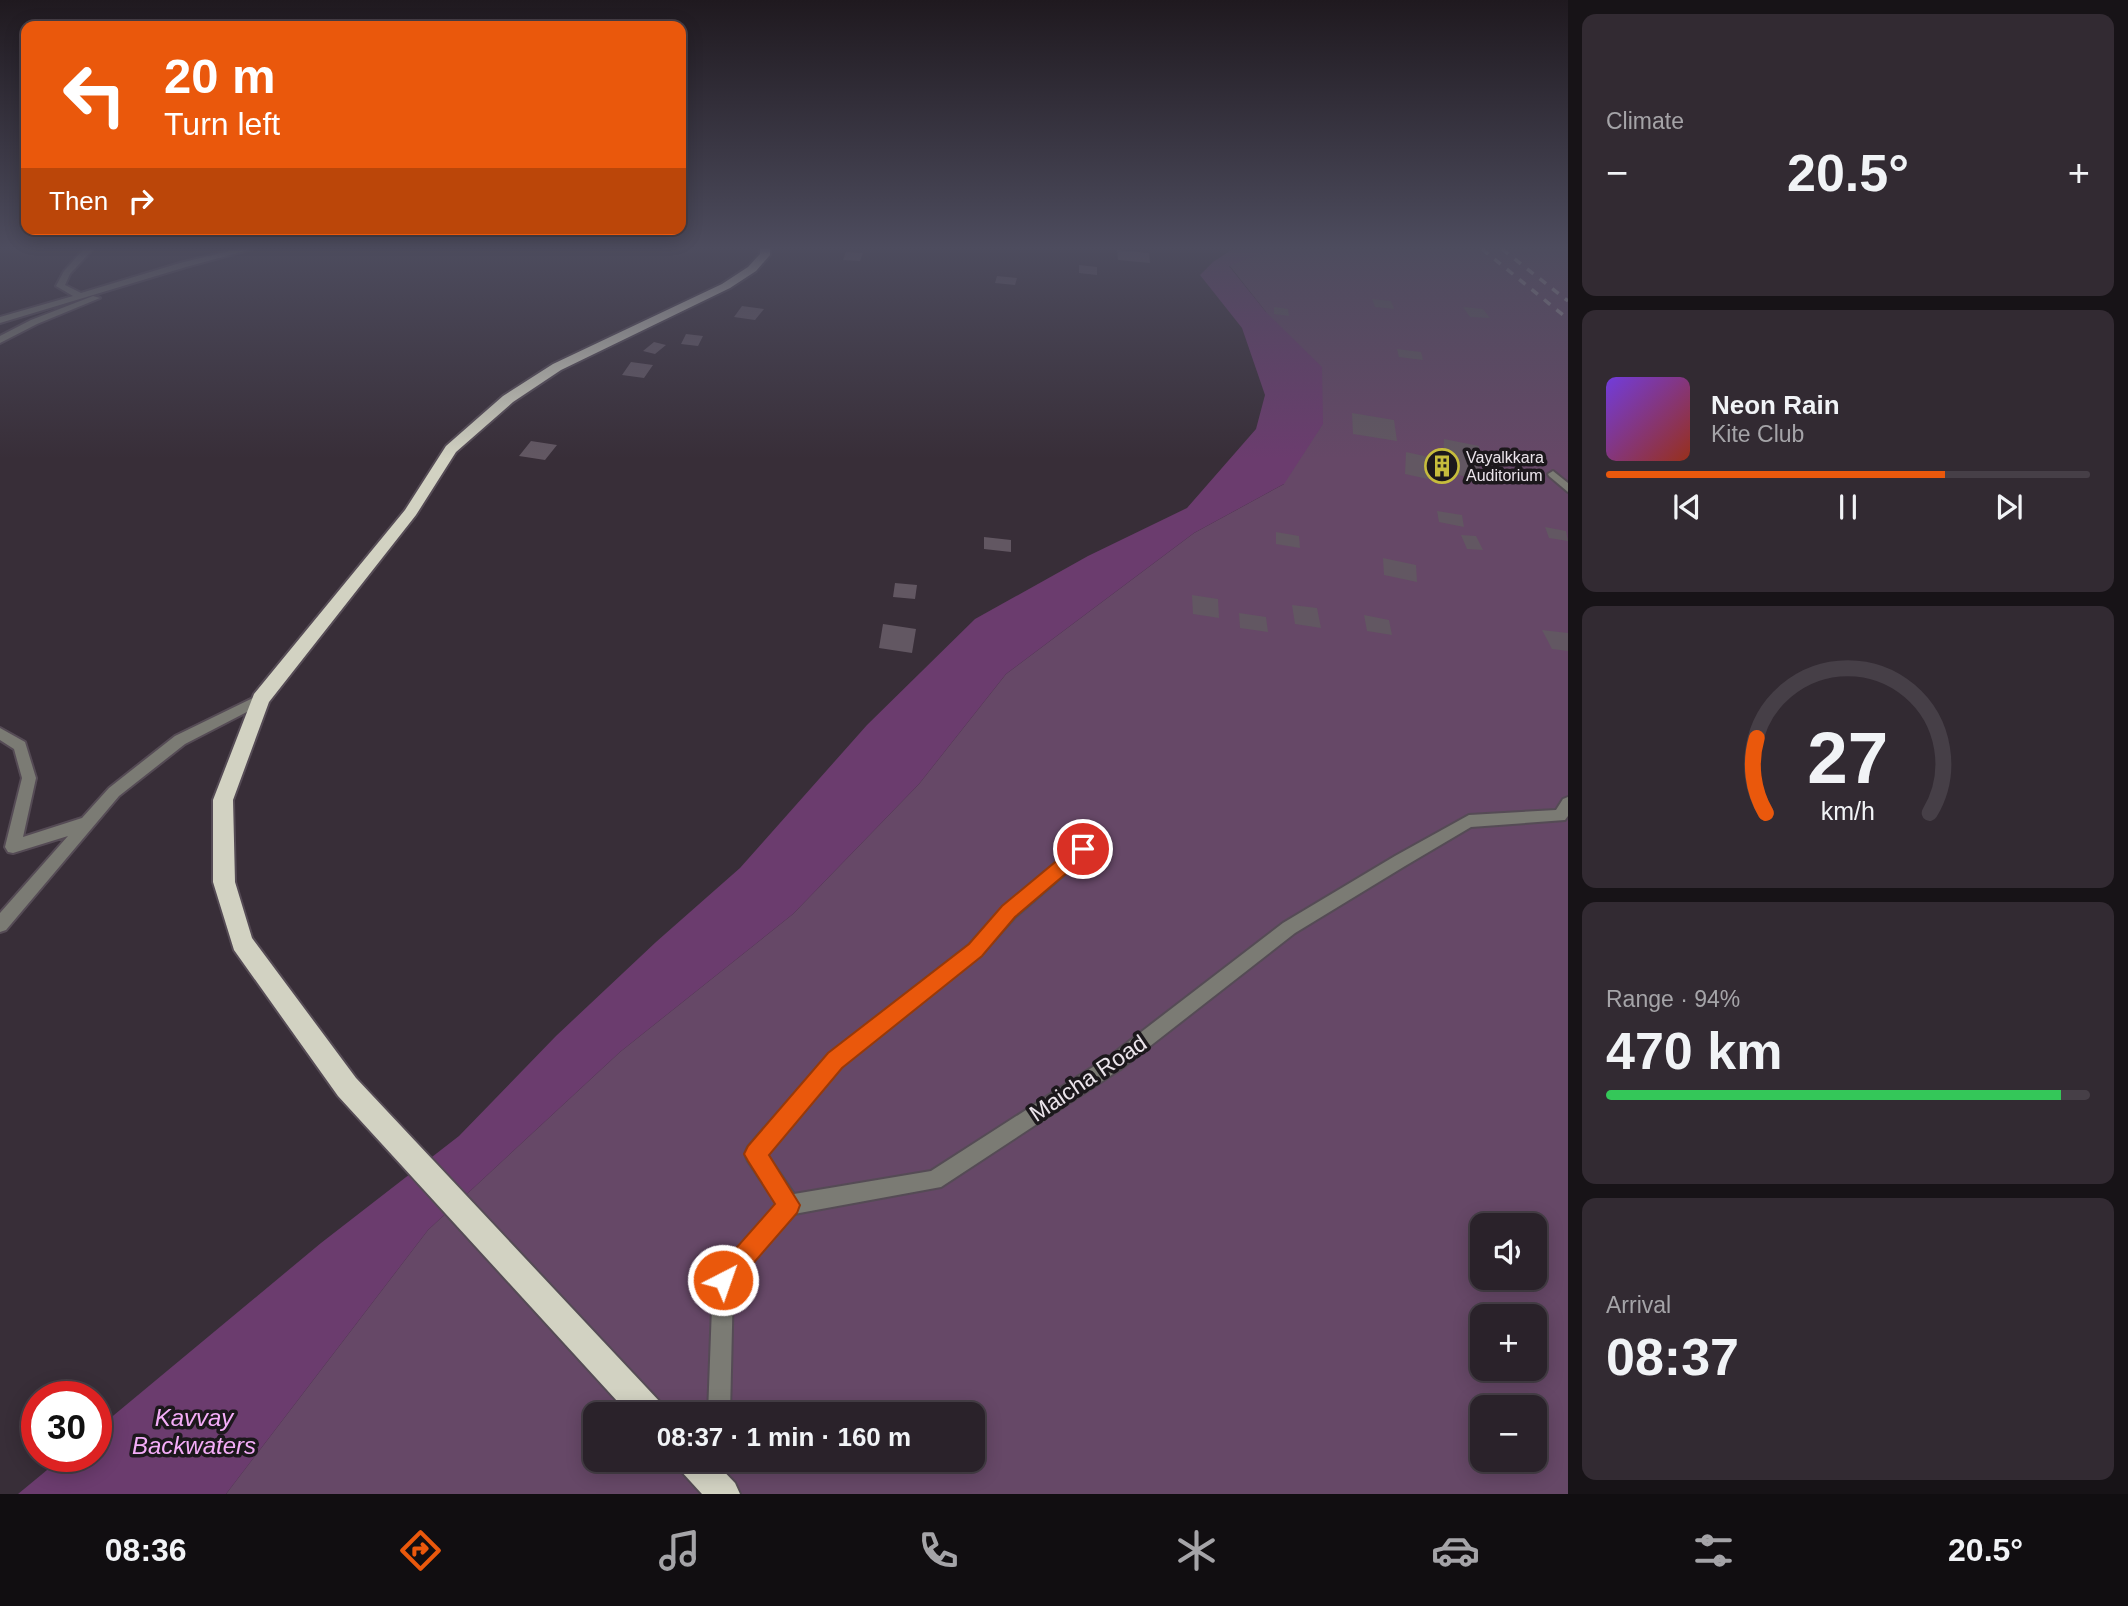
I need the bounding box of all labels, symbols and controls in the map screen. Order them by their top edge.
icon: left [49,49,140,140]
text: 20 m [164,49,276,103]
text: Turn left [164,106,280,142]
text: Climate [1606,108,1684,134]
text: 20.5° [1787,144,1909,202]
text: − [1606,152,1628,194]
text: + [2068,152,2090,194]
icon: right [122,182,160,220]
text: Then [49,186,108,216]
text: Neon Rain [1711,390,1840,420]
text: Kite Club [1711,421,1804,447]
building icon: Vayalkkara Auditorium [1423,447,1461,485]
place label: Vayalkkara Auditorium [1466,449,1544,484]
icon: previous [1668,488,1706,526]
icon: pause [1829,488,1867,526]
icon: next [1990,488,2028,526]
text: 27 [1808,717,1888,798]
text: km/h [1821,797,1875,825]
pin [1053,819,1113,879]
icon: arrive [1064,830,1102,868]
text: Range · 94% [1606,986,1740,1012]
text: 470 km [1606,1022,1782,1080]
street label: Maicha Road [1025,1029,1151,1127]
map controls [1470,1213,1547,1472]
button: sound [1470,1213,1547,1290]
position arrow [686,1243,760,1317]
text: Arrival [1606,1292,1671,1318]
button: + [1470,1304,1547,1381]
text: 08:37 [1606,1328,1739,1386]
speed limit sign: 30 [21,1381,112,1472]
button: − [1470,1395,1547,1472]
water label: Kavvay Backwaters [132,1404,256,1459]
text: 08:37 · 1 min · 160 m [657,1422,911,1452]
icon: directions [396,1526,445,1575]
icon: music [655,1526,704,1575]
icon: phone [914,1526,963,1575]
icon: climate [1172,1526,1221,1575]
icon: car [1431,1526,1480,1575]
icon: filters [1689,1526,1738,1575]
text: 08:36 [105,1532,187,1568]
text: 20.5° [1948,1532,2023,1568]

